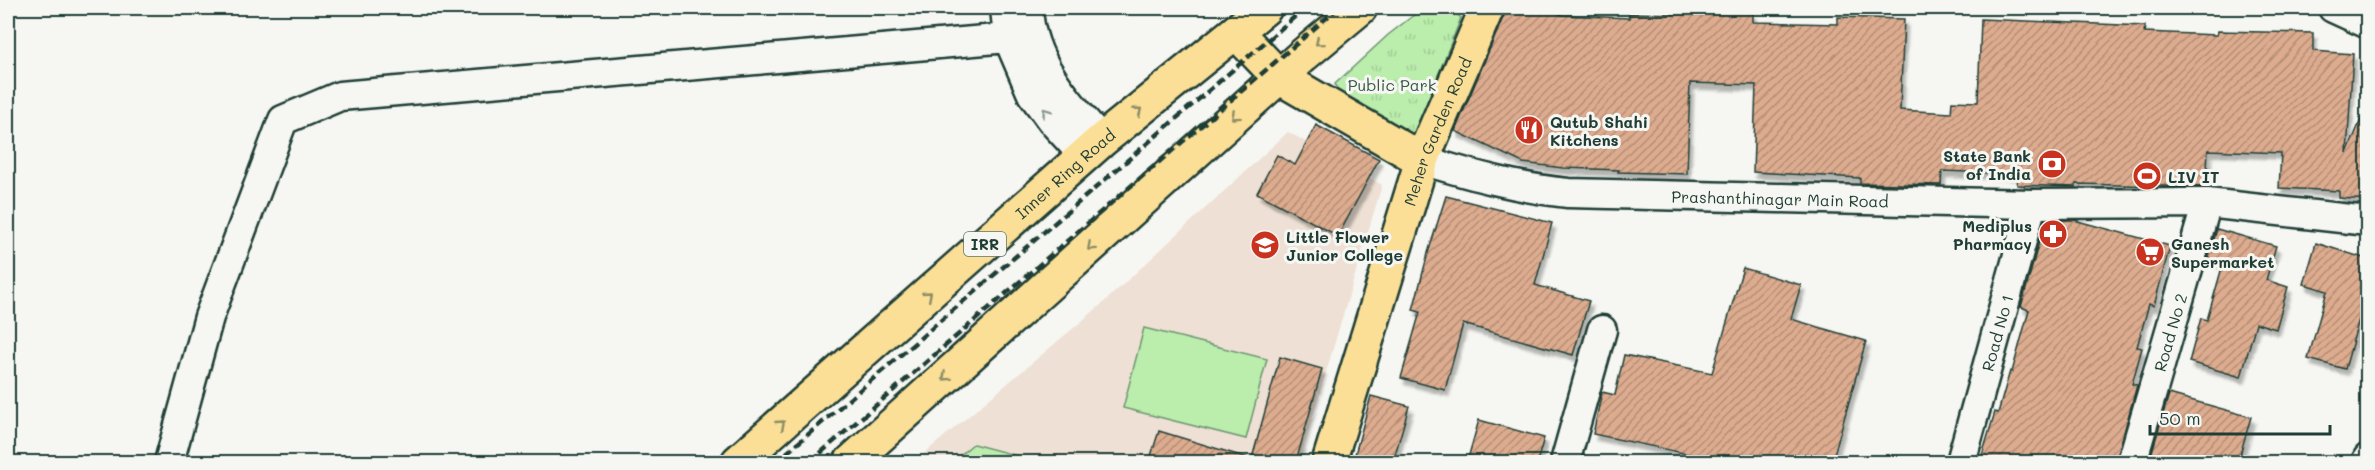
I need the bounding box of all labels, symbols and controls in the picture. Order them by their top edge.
one-way arrow [1315,34,1326,45]
street label: Meher Garden Road [1398,54,1475,208]
park label: Public Park [1348,74,1436,95]
one-way arrow [1042,108,1053,119]
one-way arrow [1131,108,1142,119]
one-way arrow [1232,109,1242,120]
place label: Qutub Shahi Kitchens [1550,111,1648,150]
restaurant icon: Qutub Shahi Kitchens [1513,114,1545,146]
street label: Inner Ring Road [1010,124,1119,223]
place label: State Bank of India [1943,145,2031,184]
bank icon: State Bank of India [2036,148,2068,180]
sports icon: LIV IT [2131,160,2163,192]
place label: LIV IT [2168,166,2219,187]
street label: Prashanthinagar Main Road [1671,185,1889,211]
place label: Mediplus Pharmacy [1953,215,2032,254]
pharmacy icon: Mediplus Pharmacy [2037,218,2069,250]
place label: Little Flower Junior College [1286,226,1403,265]
school or university icon: Little Flower Junior College [1249,229,1281,261]
road number: IRR [964,232,1006,256]
place label: Ganesh Supermarket [2171,233,2274,272]
supermarket icon: Ganesh Supermarket [2134,236,2166,268]
one-way arrow [1087,240,1097,251]
one-way arrow [921,291,931,302]
street label: Road No 2 [2148,291,2191,374]
street label: Road No 1 [1976,292,2017,373]
one-way arrow [942,370,953,381]
scale bar [2150,398,2330,436]
text: 50 m [2159,406,2201,430]
one-way arrow [775,420,785,431]

